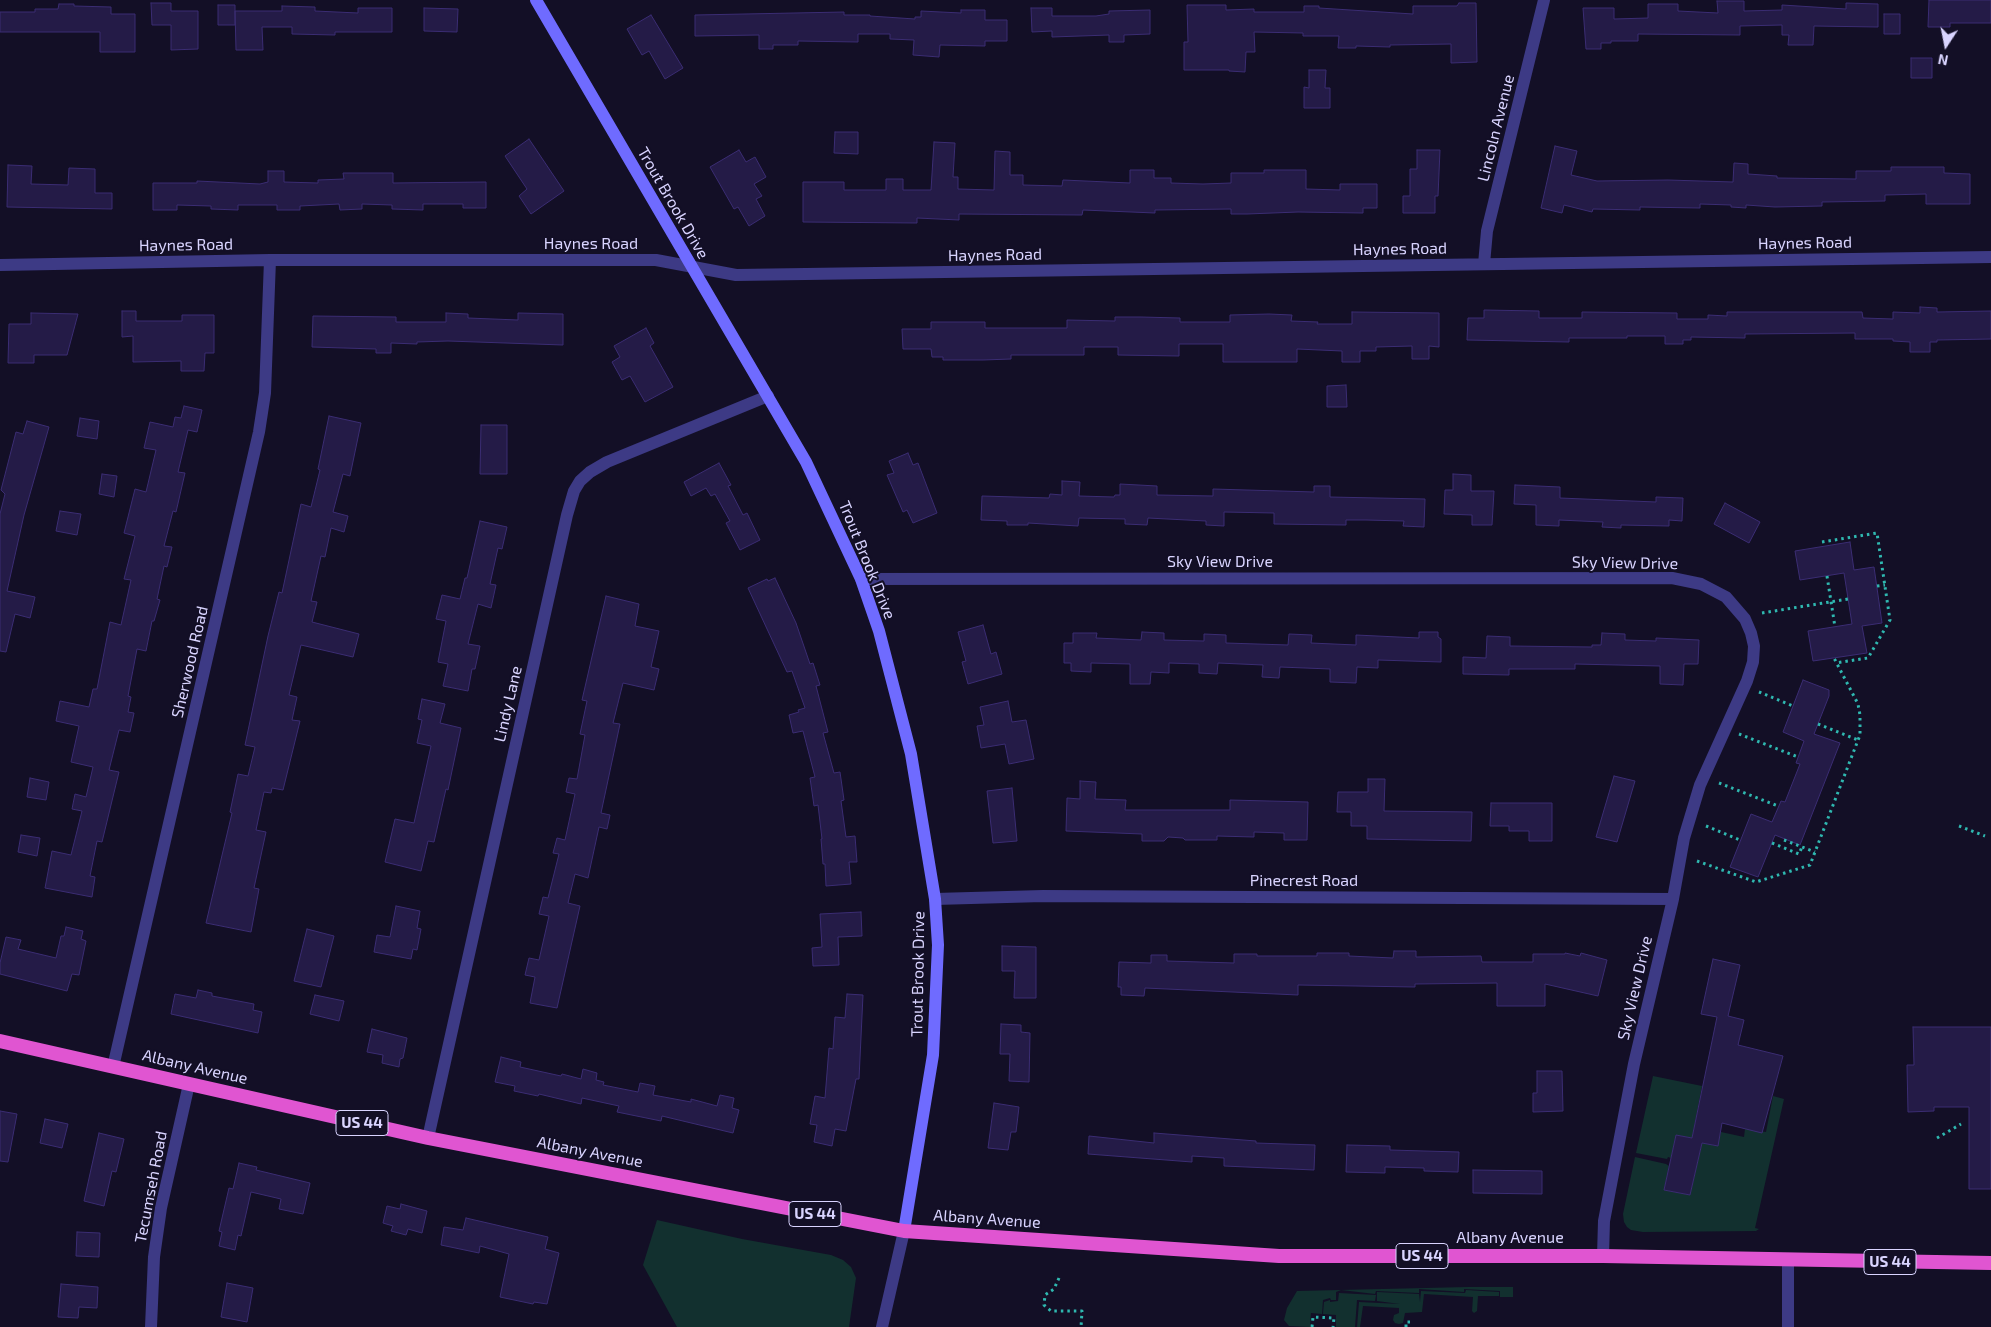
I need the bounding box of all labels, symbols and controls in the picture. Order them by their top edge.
north arrow [1921,20,1971,70]
text: N [1936,51,1950,70]
street label: Lincoln Avenue [1473,73,1519,183]
street label: Trout Brook Drive [633,144,713,262]
street label: Haynes Road [1758,233,1852,253]
street label: Haynes Road [544,234,638,254]
street label: Haynes Road [139,235,233,255]
street label: Haynes Road [1353,239,1447,259]
street label: Haynes Road [948,245,1042,265]
street label: Trout Brook Drive [835,498,899,622]
street label: Sky View Drive [1167,552,1273,572]
street label: Sky View Drive [1572,552,1678,574]
street label: Sherwood Road [168,604,212,720]
street label: Lindy Lane [490,664,526,744]
street label: Pinecrest Road [1250,871,1358,891]
street label: Trout Brook Drive [907,911,929,1037]
street label: Sky View Drive [1614,934,1656,1042]
street label: Albany Avenue [140,1046,250,1088]
road number: US 44 [336,1110,388,1136]
street label: Tecumseh Road [131,1129,171,1245]
street label: Albany Avenue [535,1132,645,1172]
road number: US 44 [789,1202,841,1226]
street label: Albany Avenue [933,1206,1041,1232]
street label: Albany Avenue [1456,1228,1564,1248]
road number: US 44 [1396,1244,1448,1268]
road number: US 44 [1864,1250,1916,1274]

